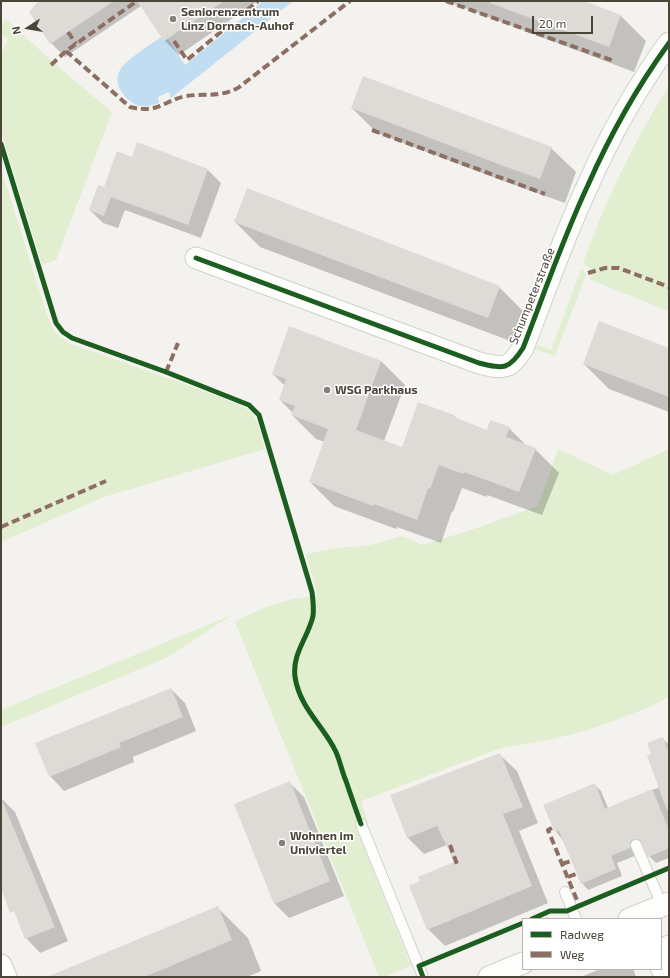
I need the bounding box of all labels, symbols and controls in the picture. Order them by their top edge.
place label: Seniorenzentrum Linz Dornach-Auhof [181,5,294,33]
north arrow [8,8,48,48]
scale bar [534,8,595,34]
marker: Seniorenzentrum Linz Dornach-Auhof [168,14,178,24]
text: 20 m [539,16,566,30]
text: N [9,25,23,36]
street label: Schumpeterstraße [506,246,558,346]
place label: WSG Parkhaus [335,383,418,397]
marker: WSG Parkhaus [322,385,332,395]
place label: Wohnen im Univiertel [290,829,353,857]
marker: Wohnen im Univiertel [277,838,287,848]
legend [522,918,662,970]
text: Radweg [560,927,604,941]
text: Weg [560,947,584,961]

